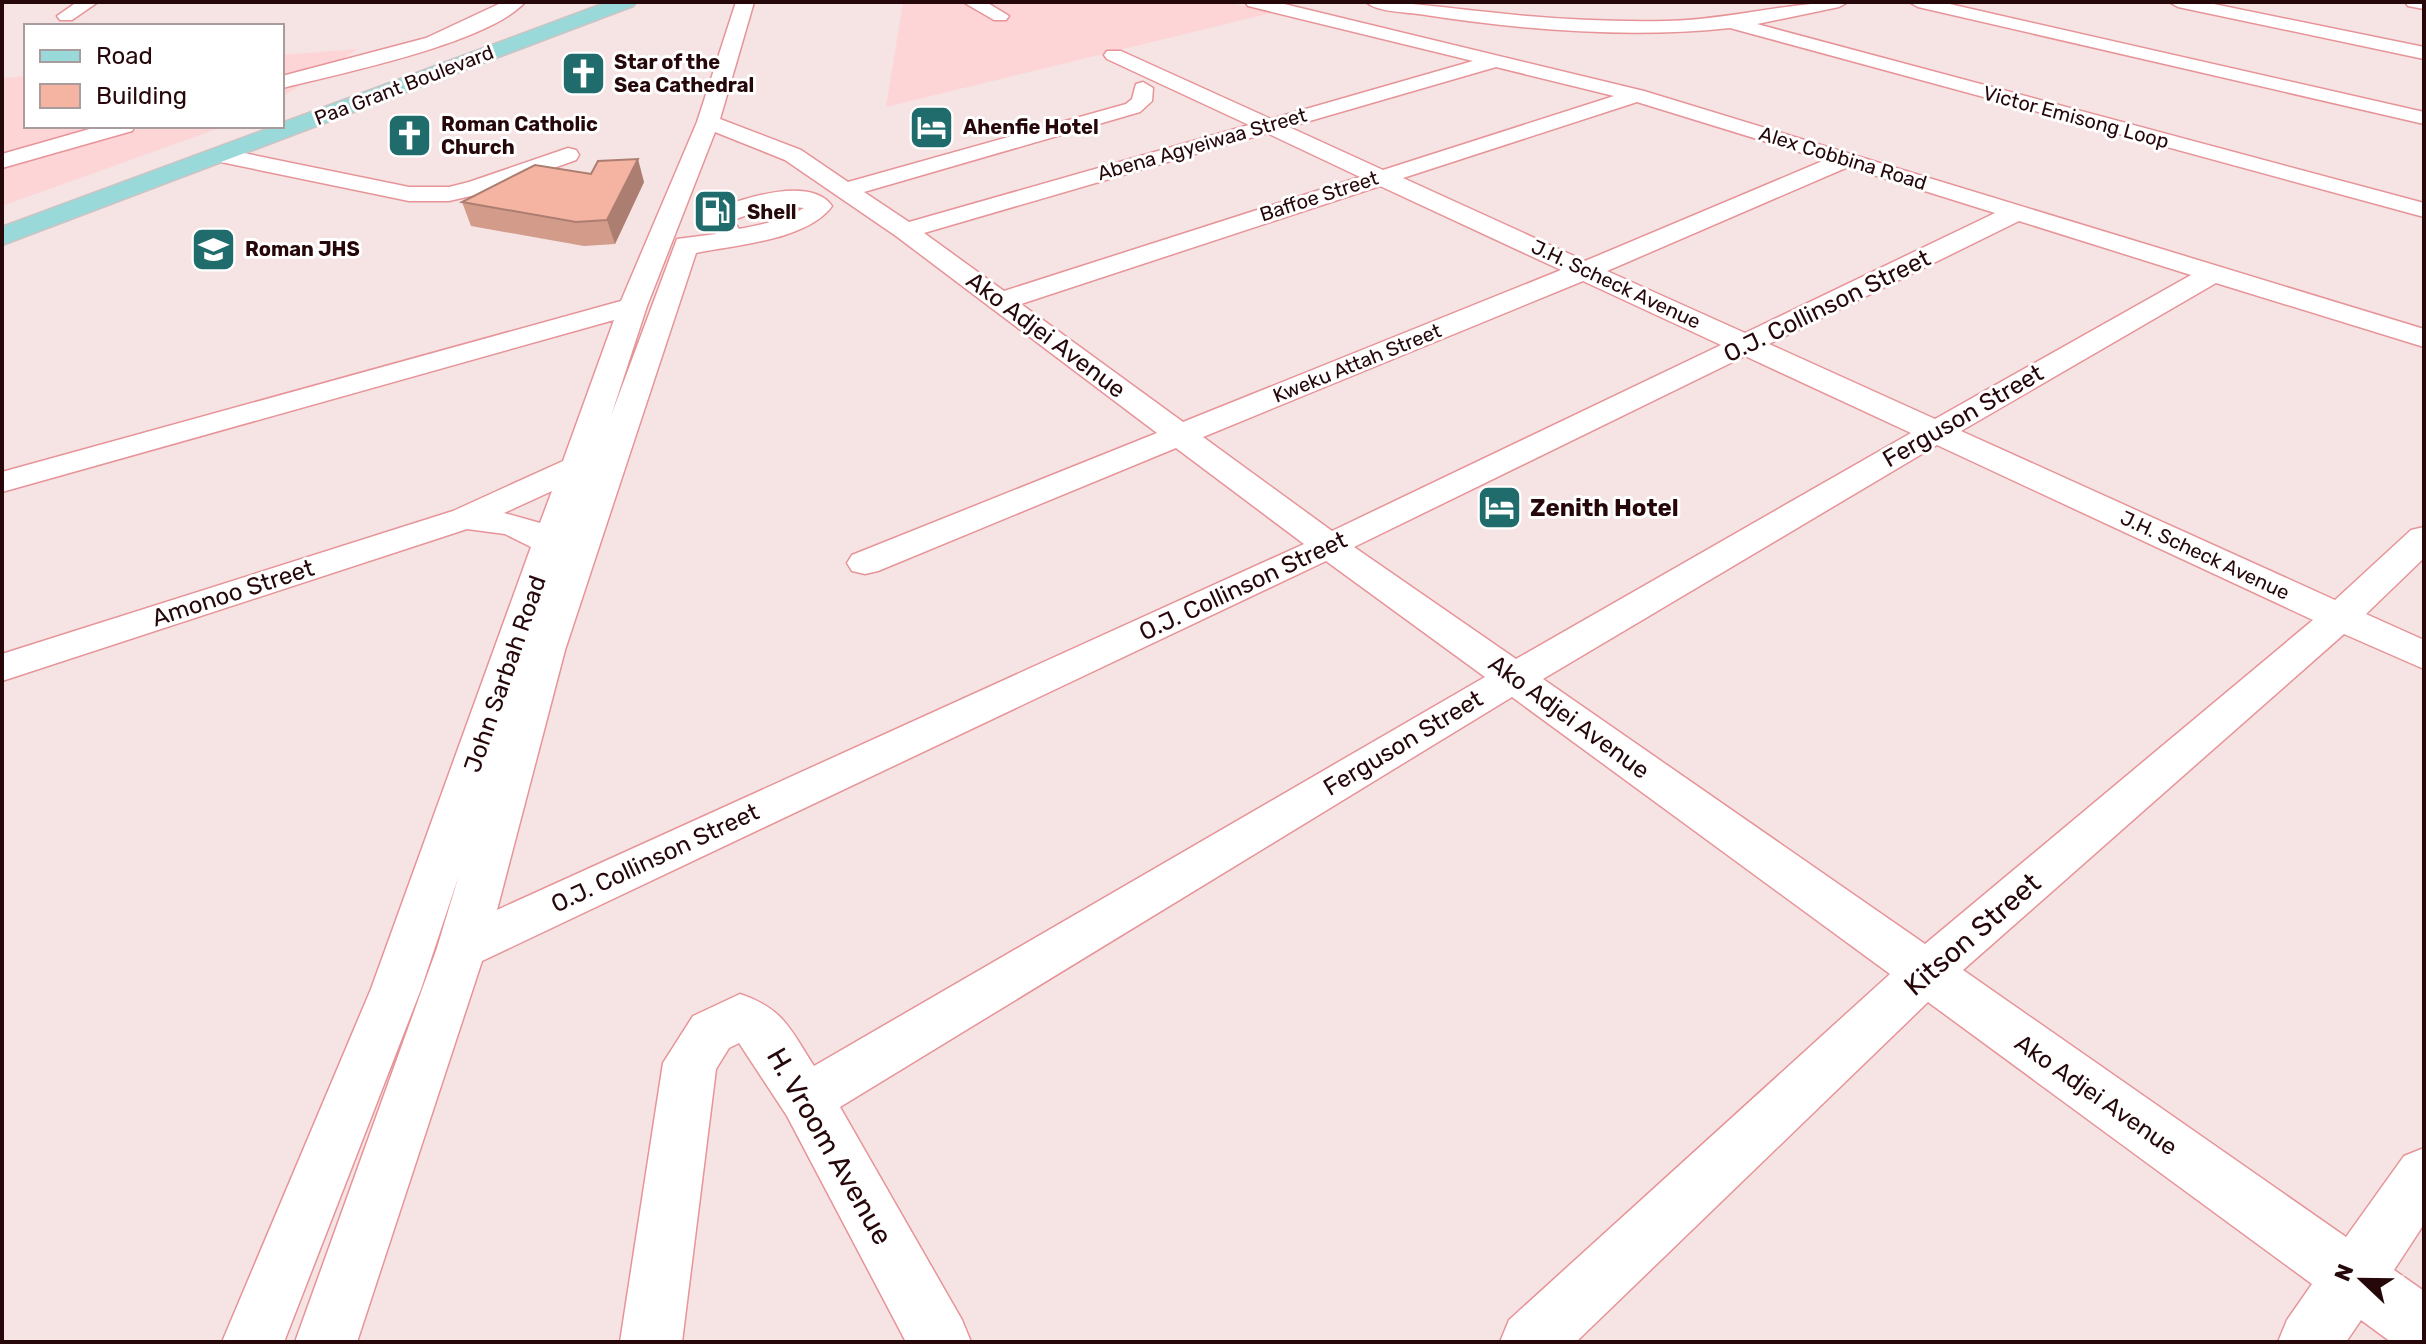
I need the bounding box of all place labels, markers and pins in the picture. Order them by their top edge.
church icon: Star of the Sea Cathedral [559,50,607,98]
place label: Star of the Sea Cathedral [614,50,754,97]
hotel icon: Ahenfie Hotel [908,103,956,151]
church icon: Roman Catholic Church [386,111,434,159]
place label: Roman Catholic Church [441,112,598,159]
place label: Ahenfie Hotel [963,115,1099,139]
fuel station icon: Shell [692,188,740,236]
place label: Shell [747,200,797,224]
school or university icon: Roman JHS [190,225,238,273]
place label: Roman JHS [245,237,360,261]
hotel icon: Zenith Hotel [1475,484,1523,532]
place label: Zenith Hotel [1530,494,1679,522]

